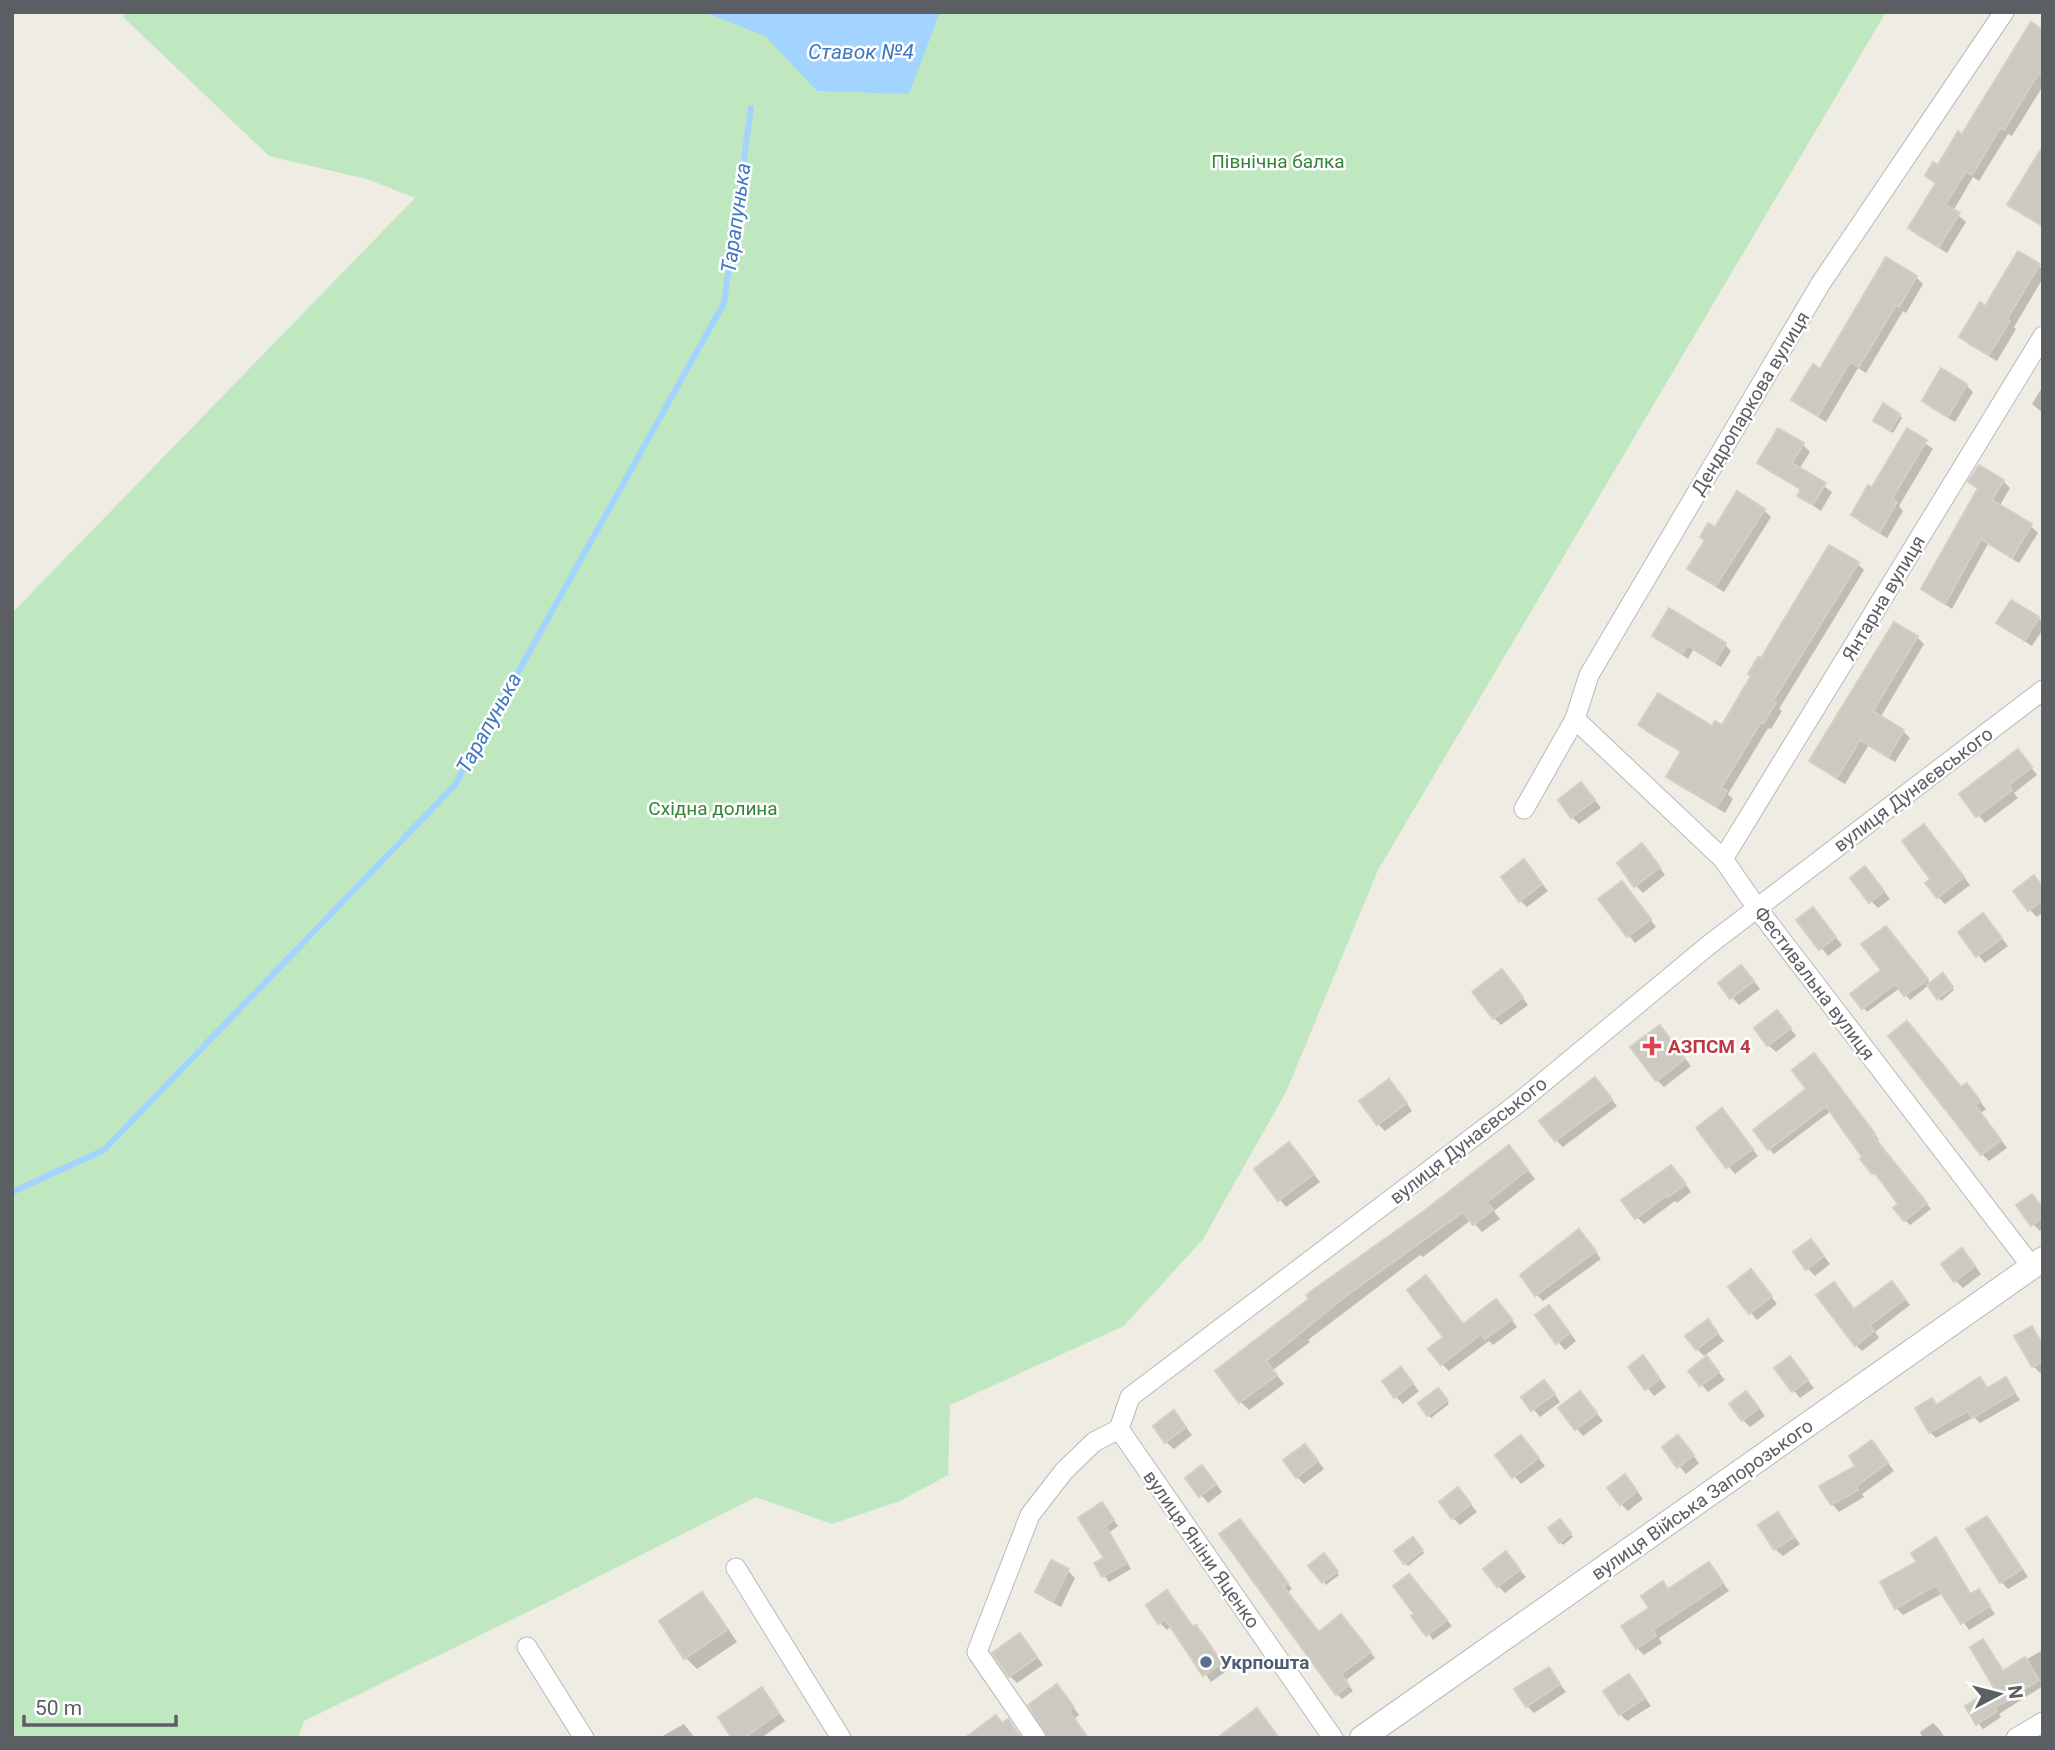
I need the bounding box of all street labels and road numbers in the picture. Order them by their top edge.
street label: Дендропаркова вулиця [1686,307,1814,499]
street label: Янтарна вулиця [1837,531,1930,665]
street label: вулиця Дунаєвського [1829,722,1997,857]
street label: Фестивальна вулиця [1749,902,1880,1065]
street label: вулиця Дунаєвського [1385,1072,1552,1209]
street label: вулиця Війська Запорозького [1587,1414,1818,1585]
street label: вулиця Яніни Яценко [1138,1466,1265,1633]

